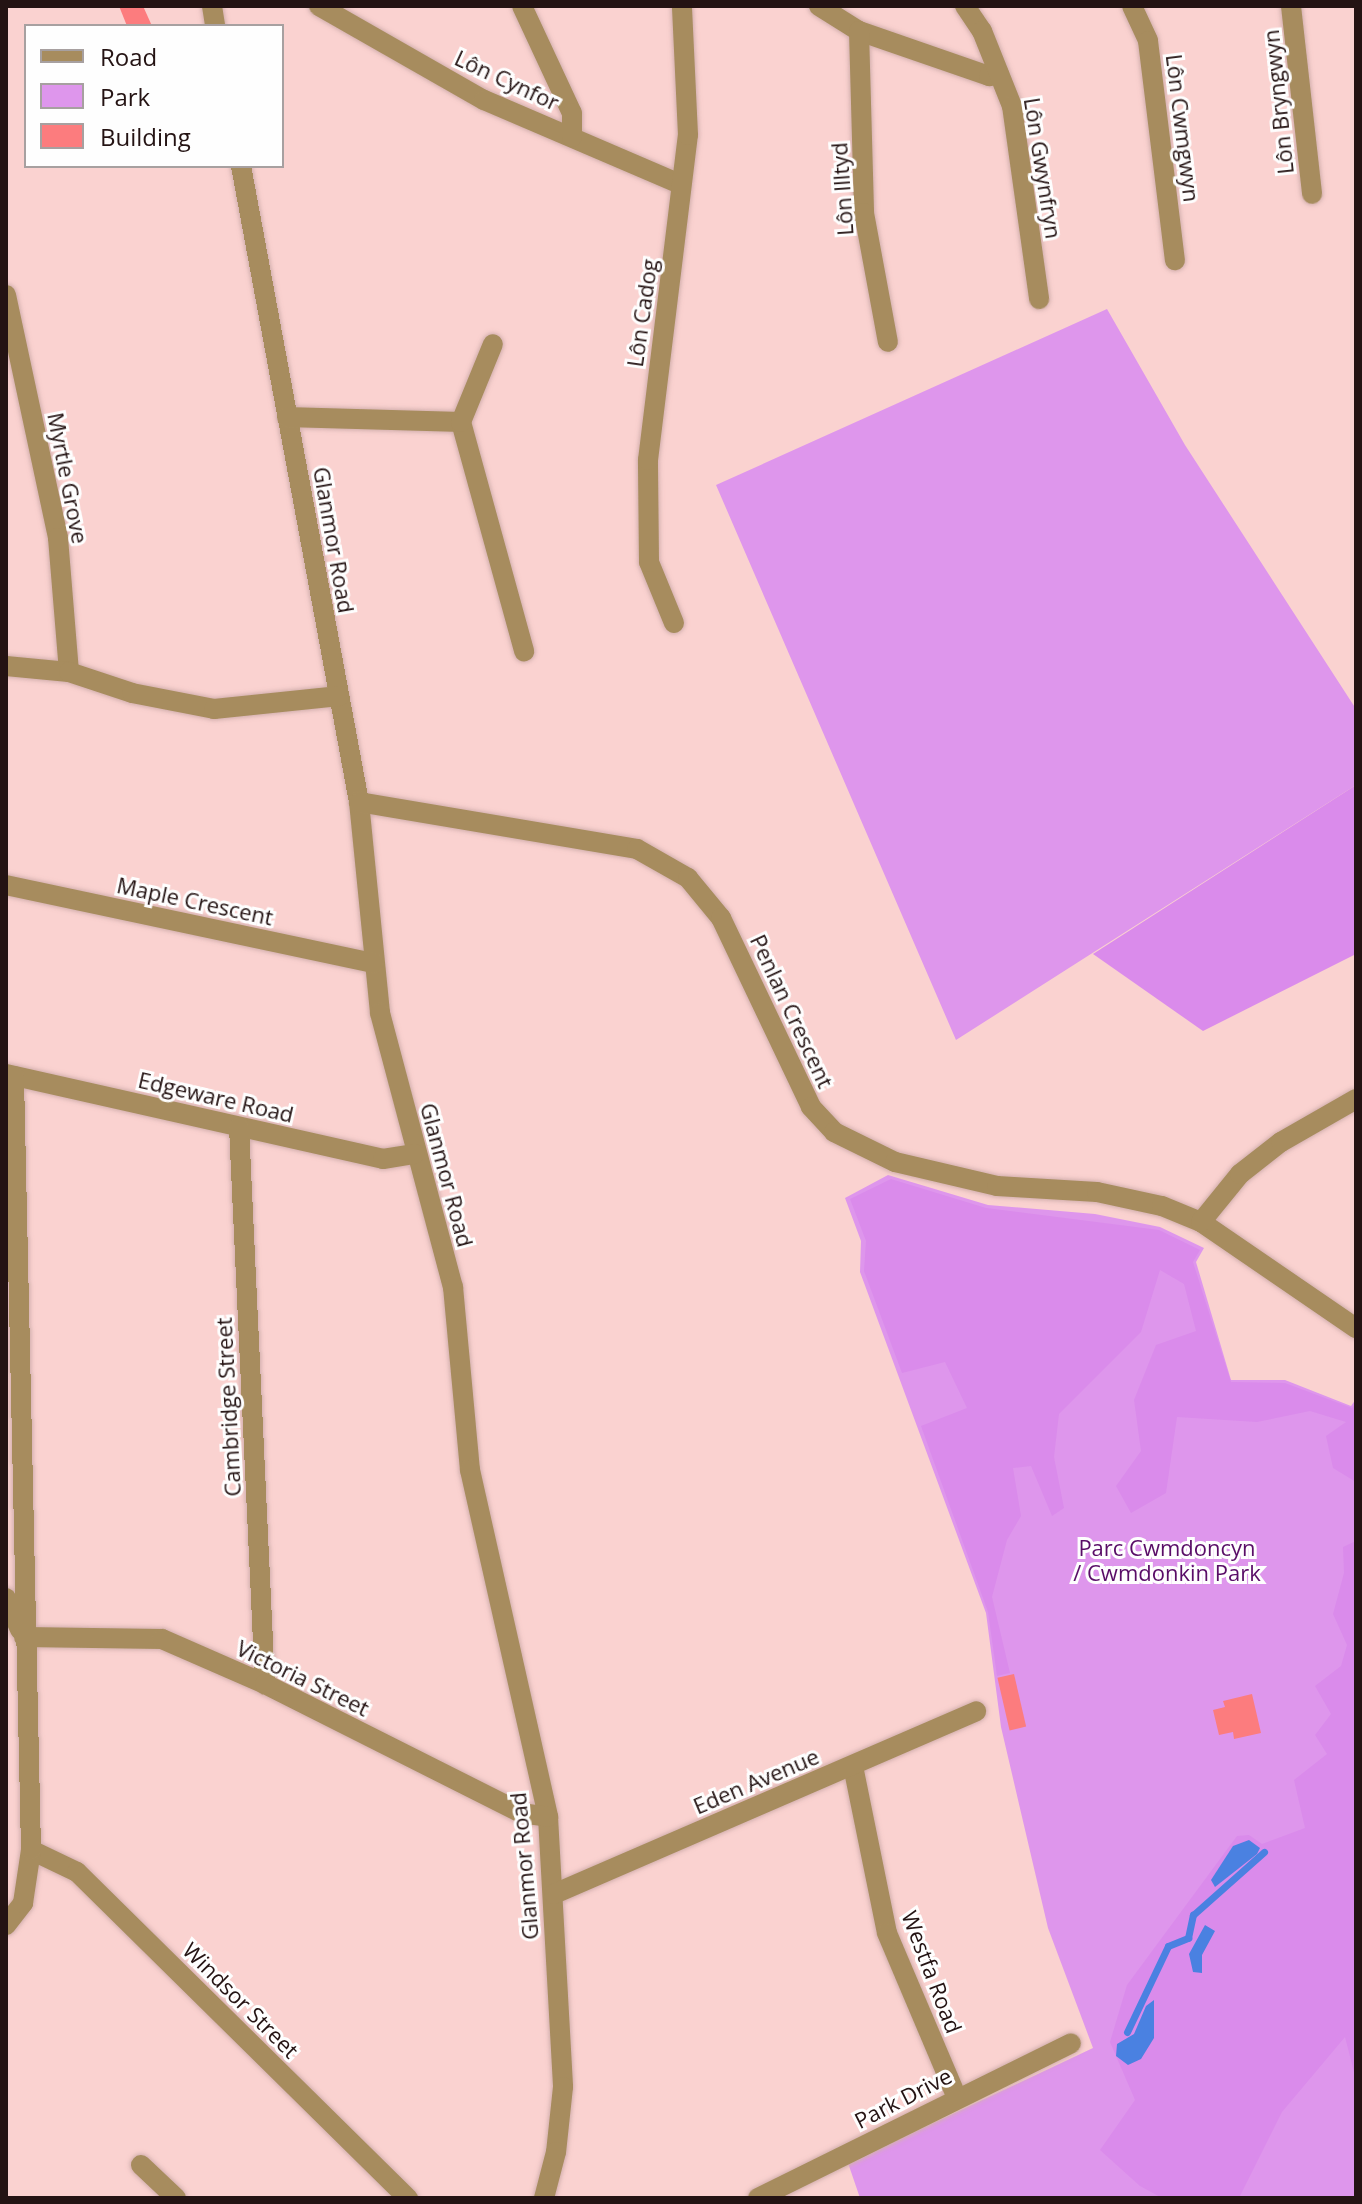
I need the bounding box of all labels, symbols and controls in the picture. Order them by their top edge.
legend [24,24,284,168]
street label: Lôn Bryngwyn [1257,28,1299,176]
text: Road [100,40,157,73]
street label: Lôn Cynfor [451,44,563,116]
street label: Lôn Cwmgwyn [1161,53,1205,203]
text: Park [100,80,150,113]
street label: Lôn Gwynfryn [1019,96,1067,240]
text: Building [100,120,191,153]
street label: Lôn Illtyd [826,141,858,237]
street label: Lôn Cadog [621,257,663,369]
street label: Myrtle Grove [42,410,94,546]
street label: Glanmor Road [308,465,360,615]
street label: Maple Crescent [114,872,276,930]
street label: Penlan Crescent [745,930,839,1092]
street label: Edgeware Road [136,1066,296,1128]
street label: Glanmor Road [415,1100,479,1250]
street label: Cambridge Street [210,1317,246,1497]
park label: Parc Cwmdoncyn / Cwmdonkin Park [1073,1534,1261,1586]
street label: Victoria Street [232,1635,374,1721]
street label: Eden Avenue [689,1743,823,1819]
street label: Glanmor Road [504,1791,544,1941]
street label: Westfa Road [897,1907,967,2037]
street label: Windsor Street [178,1937,304,2063]
street label: Park Drive [850,2062,956,2134]

